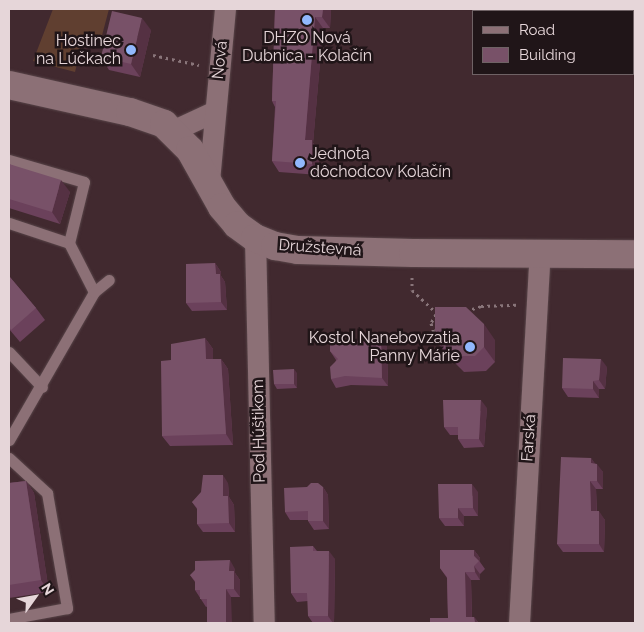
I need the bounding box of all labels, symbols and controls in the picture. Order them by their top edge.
legend [472,10,634,75]
marker: DHZO Nová Dubnica - Kolačín [301,14,313,26]
text: Road [519,21,555,39]
place label: DHZO Nová Dubnica - Kolačín [242,28,372,66]
place label: Hostinec na Lúčkach [36,31,121,69]
street label: Nová [208,40,232,80]
marker: Hostinec na Lúčkach [125,44,137,56]
text: Building [519,46,576,64]
place label: Jednota dôchodcov Kolačín [310,144,452,182]
marker: Jednota dôchodcov Kolačín [294,157,306,169]
street label: Družstevná [278,236,362,260]
place label: Kostol Nanebovzatia Panny Márie [308,328,460,366]
marker: Kostol Nanebovzatia Panny Márie [464,341,476,353]
street label: Pod Húštikom [248,379,270,483]
street label: Farská [518,414,540,462]
north arrow [10,572,60,622]
text: N [38,580,57,598]

